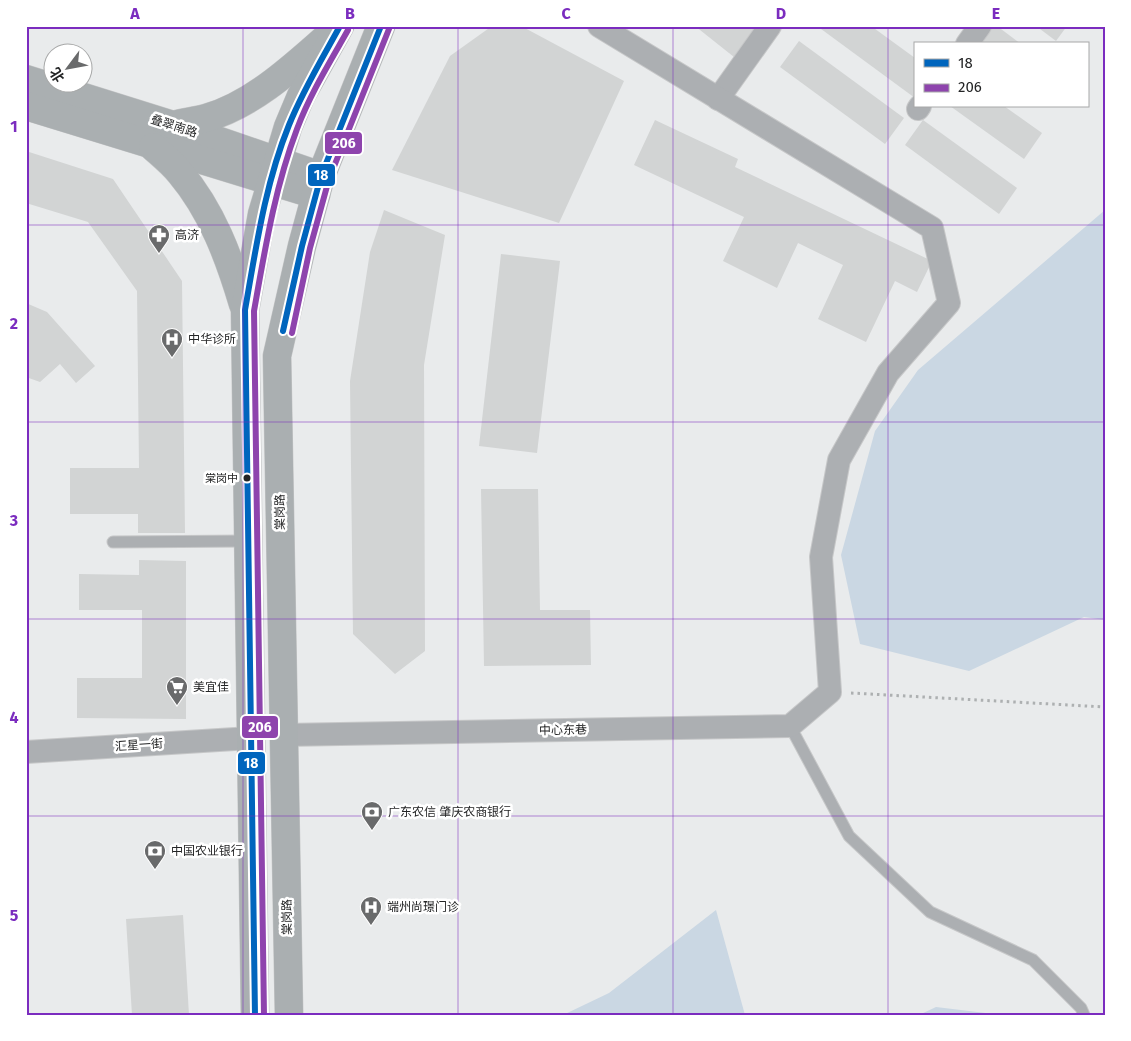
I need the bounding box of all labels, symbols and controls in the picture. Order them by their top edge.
text: A [129,4,140,23]
text: B [345,4,355,23]
text: C [561,4,571,23]
text: D [776,4,786,23]
text: E [992,4,1000,23]
north arrow [42,42,92,92]
legend [914,42,1088,108]
text: 18 [958,54,973,72]
text: 北 [46,64,68,85]
text: 206 [958,78,982,96]
street label: 叠翠南路 [149,112,199,140]
text: 1 [10,117,18,136]
line badge: 206 [324,131,363,155]
text: 206 [332,135,356,152]
line badge: 18 [307,163,336,187]
text: 18 [314,167,328,184]
pharmacy icon: 高济 [147,223,171,254]
place label: 高济 [175,228,199,242]
text: 2 [10,314,18,333]
hospital icon: 中华诊所 [160,327,184,358]
place label: 中华诊所 [188,332,236,346]
place label: 棠岗中 [205,472,238,485]
marker: 棠岗中 [242,473,252,483]
street label: 棠岗路 [273,494,287,530]
text: 3 [9,511,18,530]
supermarket icon: 美宜佳 [165,675,189,706]
place label: 美宜佳 [193,680,229,694]
text: 4 [9,708,19,727]
line badge: 206 [241,715,279,739]
text: 206 [248,719,272,736]
street label: 中心东巷 [539,723,587,737]
street label: 汇星一街 [115,736,163,754]
line badge: 18 [237,751,266,775]
text: 18 [244,755,258,772]
bank icon: 广东农信 肇庆农商银行 [360,800,384,831]
place label: 广东农信 肇庆农商银行 [388,805,511,819]
bank icon: 中国农业银行 [143,839,167,870]
place label: 中国农业银行 [171,844,243,858]
hospital icon: 端州尚璟门诊 [359,895,383,926]
street label: 棠岗路 [280,899,294,935]
place label: 端州尚璟门诊 [387,900,459,914]
text: 5 [10,906,19,925]

